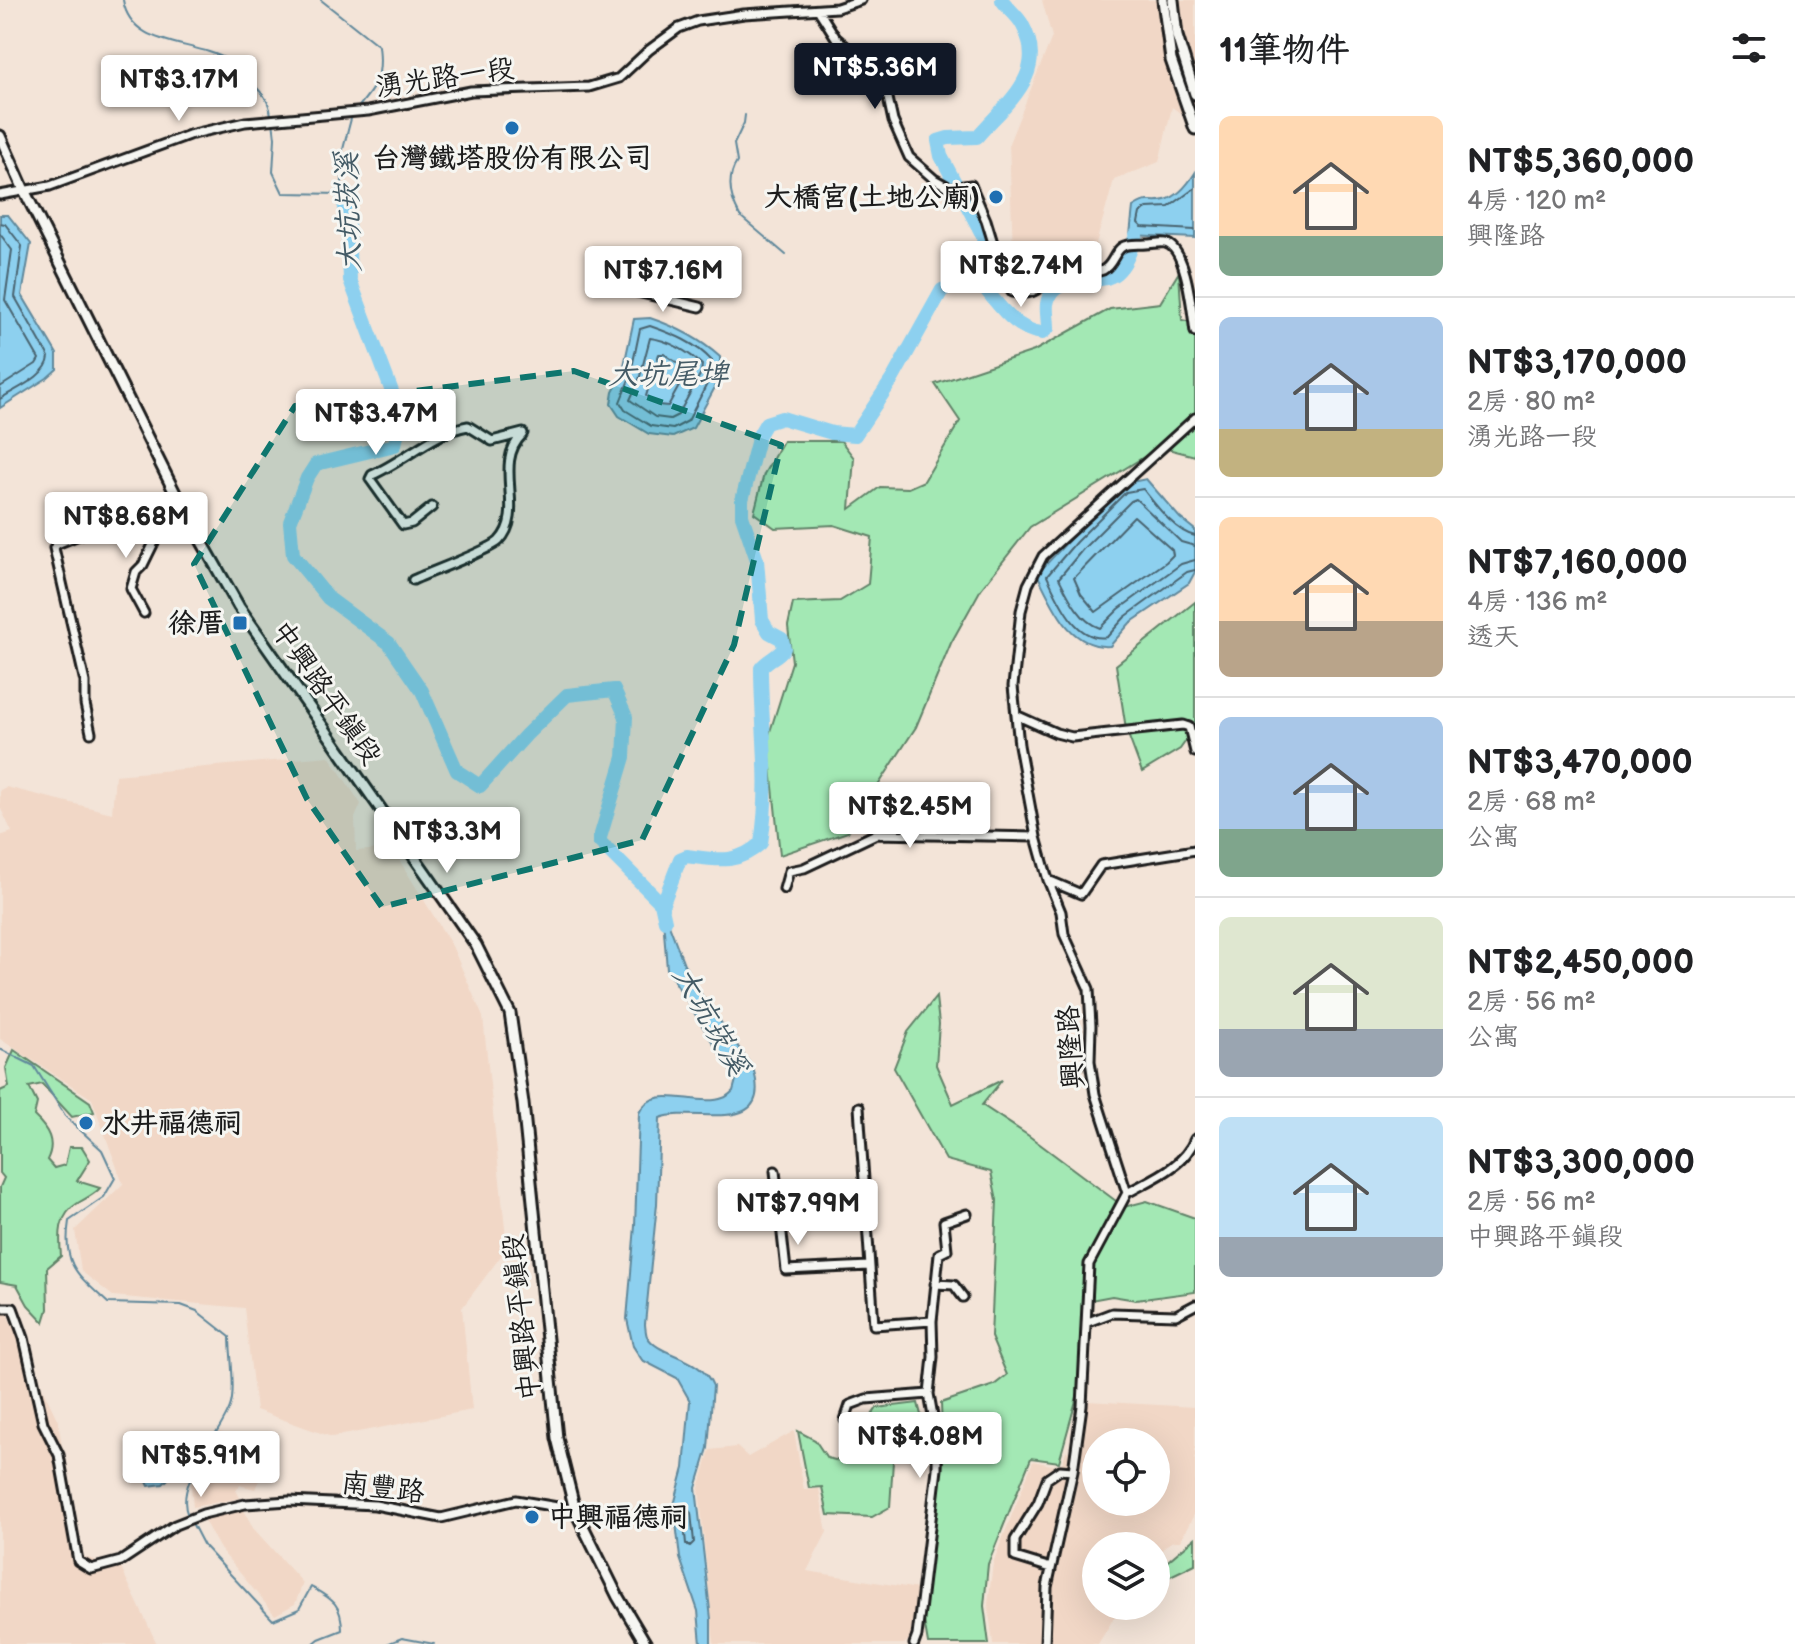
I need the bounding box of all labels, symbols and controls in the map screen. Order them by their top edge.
icon: filters [1727,26,1771,70]
text: 11筆物件 [1219,30,1350,71]
pin: NT$5.36M [792,43,958,111]
street label: 湧光路一段 [373,52,517,104]
text: NT$5.36M [812,53,938,84]
pin: NT$3.17M [96,55,262,123]
text: NT$3.17M [119,65,239,96]
marker: 台灣鐵塔股份有限公司 [503,119,521,137]
text: NT$5,360,000 [1467,141,1694,182]
place label: 台灣鐵塔股份有限公司 [372,142,652,175]
icon: home [1283,148,1379,244]
water label: 大坑崁溪 [329,149,369,273]
place label: 大橋宮(土地公廟) [764,181,980,214]
text: 4房 · 120 m² [1467,186,1606,217]
marker: 大橋宮(土地公廟) [987,188,1005,206]
text: 興隆路 [1467,221,1545,252]
pin: NT$2.74M [938,241,1104,309]
pin: NT$7.16M [580,246,746,314]
text: NT$2.74M [959,251,1083,282]
text: NT$7.16M [603,256,723,287]
text: NT$3,170,000 [1467,342,1687,383]
icon: home [1283,349,1379,445]
water label: 大坑尾埤 [608,357,731,393]
text: 2房 · 80 m² [1467,387,1596,418]
pin: NT$3.47M [293,389,459,457]
text: NT$3.47M [314,399,438,430]
text: 湧光路一段 [1467,422,1597,453]
pin: NT$8.68M [43,492,209,560]
text: NT$8.68M [63,502,189,533]
text: NT$7,160,000 [1467,542,1688,583]
icon: home [1283,549,1379,645]
text: 4房 · 136 m² [1467,587,1608,618]
place label: 徐厝 [168,607,224,640]
marker: 徐厝 [231,614,249,632]
street label: 中興路平鎮段 [264,615,388,771]
text: 透天 [1467,622,1519,653]
text: NT$3,470,000 [1467,742,1693,783]
icon: home [1283,749,1379,845]
pin: NT$2.45M [827,782,993,850]
text: 2房 · 68 m² [1467,787,1596,818]
text: NT$2.45M [847,792,973,823]
pin: NT$3.3M [373,807,521,875]
text: NT$3.3M [392,817,502,848]
text: 公寓 [1467,822,1519,853]
text: NT$2,450,000 [1467,942,1694,983]
icon: home [1283,949,1379,1045]
water label: 大坑崁溪 [664,960,757,1084]
text: 2房 · 56 m² [1467,987,1596,1018]
street label: 興隆路 [1052,1004,1090,1090]
text: 公寓 [1467,1022,1519,1053]
place label: 水井福德祠 [102,1107,242,1140]
marker: 水井福德祠 [77,1114,95,1132]
text: NT$3,300,000 [1467,1142,1695,1183]
icon: home [1283,1149,1379,1245]
pin: NT$7.99M [715,1179,881,1247]
text: 2房 · 56 m² [1467,1187,1596,1218]
text: NT$7.99M [736,1189,860,1220]
text: 中興路平鎮段 [1467,1222,1623,1253]
street label: 中興路平鎮段 [497,1232,547,1402]
pin: NT$4.08M [837,1412,1003,1480]
text: NT$4.08M [857,1422,983,1453]
map controls [1082,1428,1170,1620]
button: locate [1082,1428,1170,1516]
pin: NT$5.91M [118,1431,284,1499]
text: NT$5.91M [141,1441,261,1472]
street label: 南豐路 [339,1467,427,1509]
place label: 中興福德祠 [548,1501,688,1534]
marker: 中興福德祠 [523,1508,541,1526]
button: layers [1082,1532,1170,1620]

